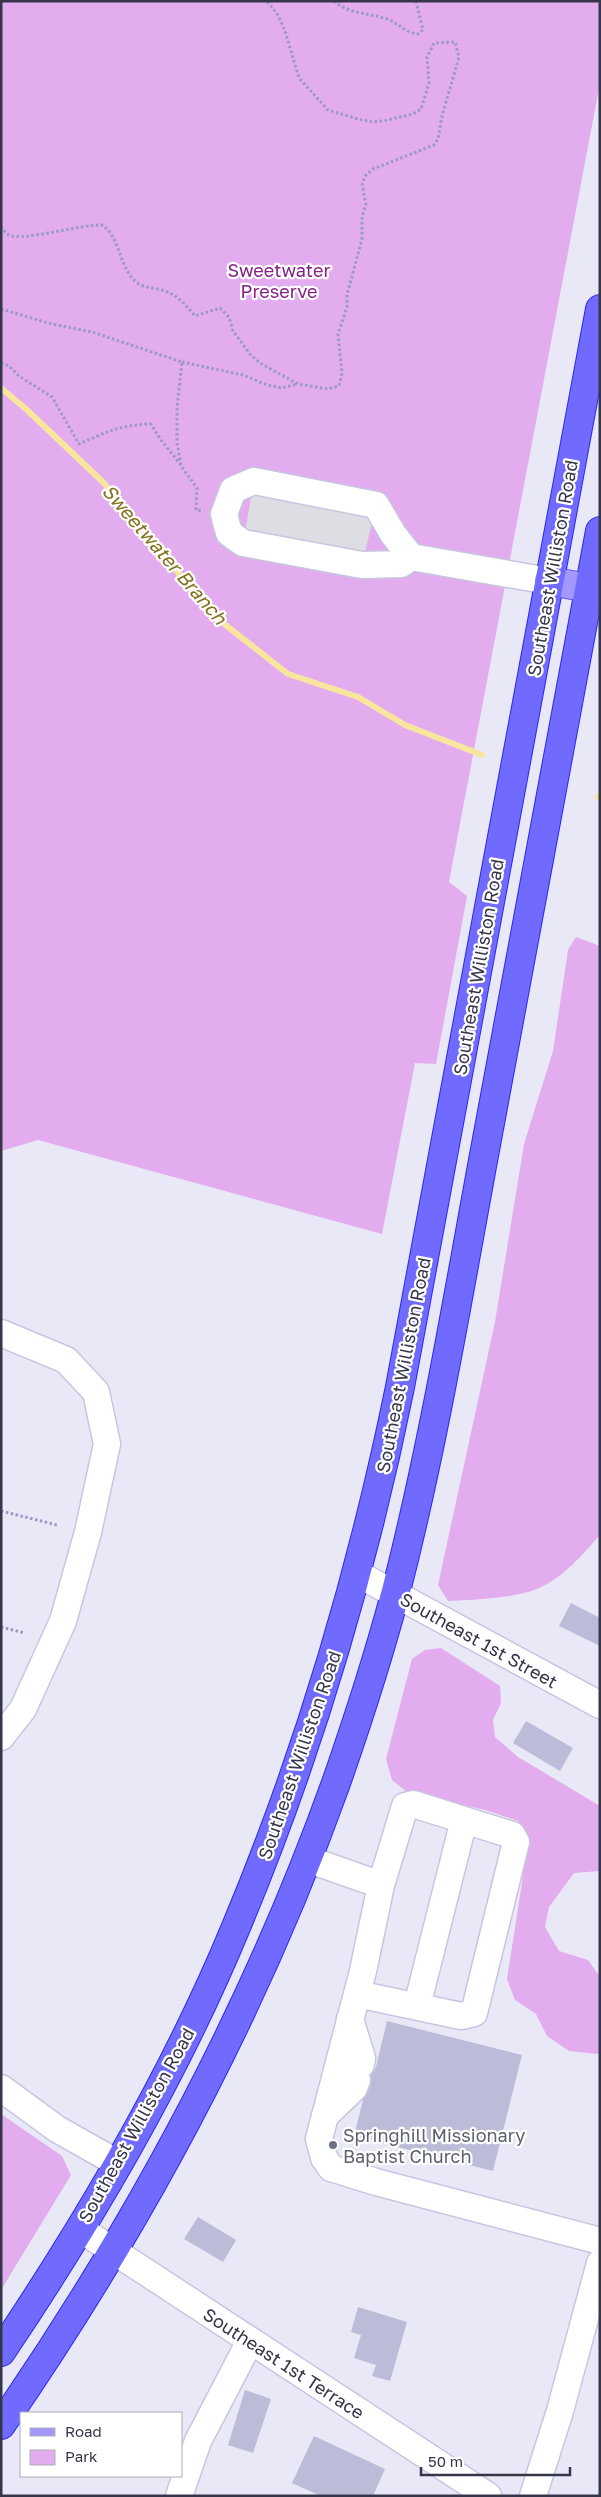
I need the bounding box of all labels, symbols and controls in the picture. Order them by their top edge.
park label: Sweetwater Preserve [228,259,330,302]
street label: Southeast Williston Road [522,458,582,678]
water label: Sweetwater Branch [98,479,233,630]
street label: Southeast Williston Road [448,857,508,1077]
street label: Southeast Williston Road [371,1255,435,1475]
street label: Southeast 1st Street [396,1588,562,1692]
street label: Southeast Williston Road [253,1648,345,1862]
street label: Southeast Williston Road [73,2024,199,2226]
place label: Springhill Missionary Baptist Church [343,2124,525,2167]
marker: Springhill Missionary Baptist Church [327,2139,339,2151]
street label: Southeast 1st Terrace [199,2303,369,2423]
legend [20,2412,182,2477]
text: Road [65,2422,102,2440]
scale bar [421,2444,570,2476]
text: Park [65,2447,98,2465]
text: 50 m [428,2452,463,2470]

